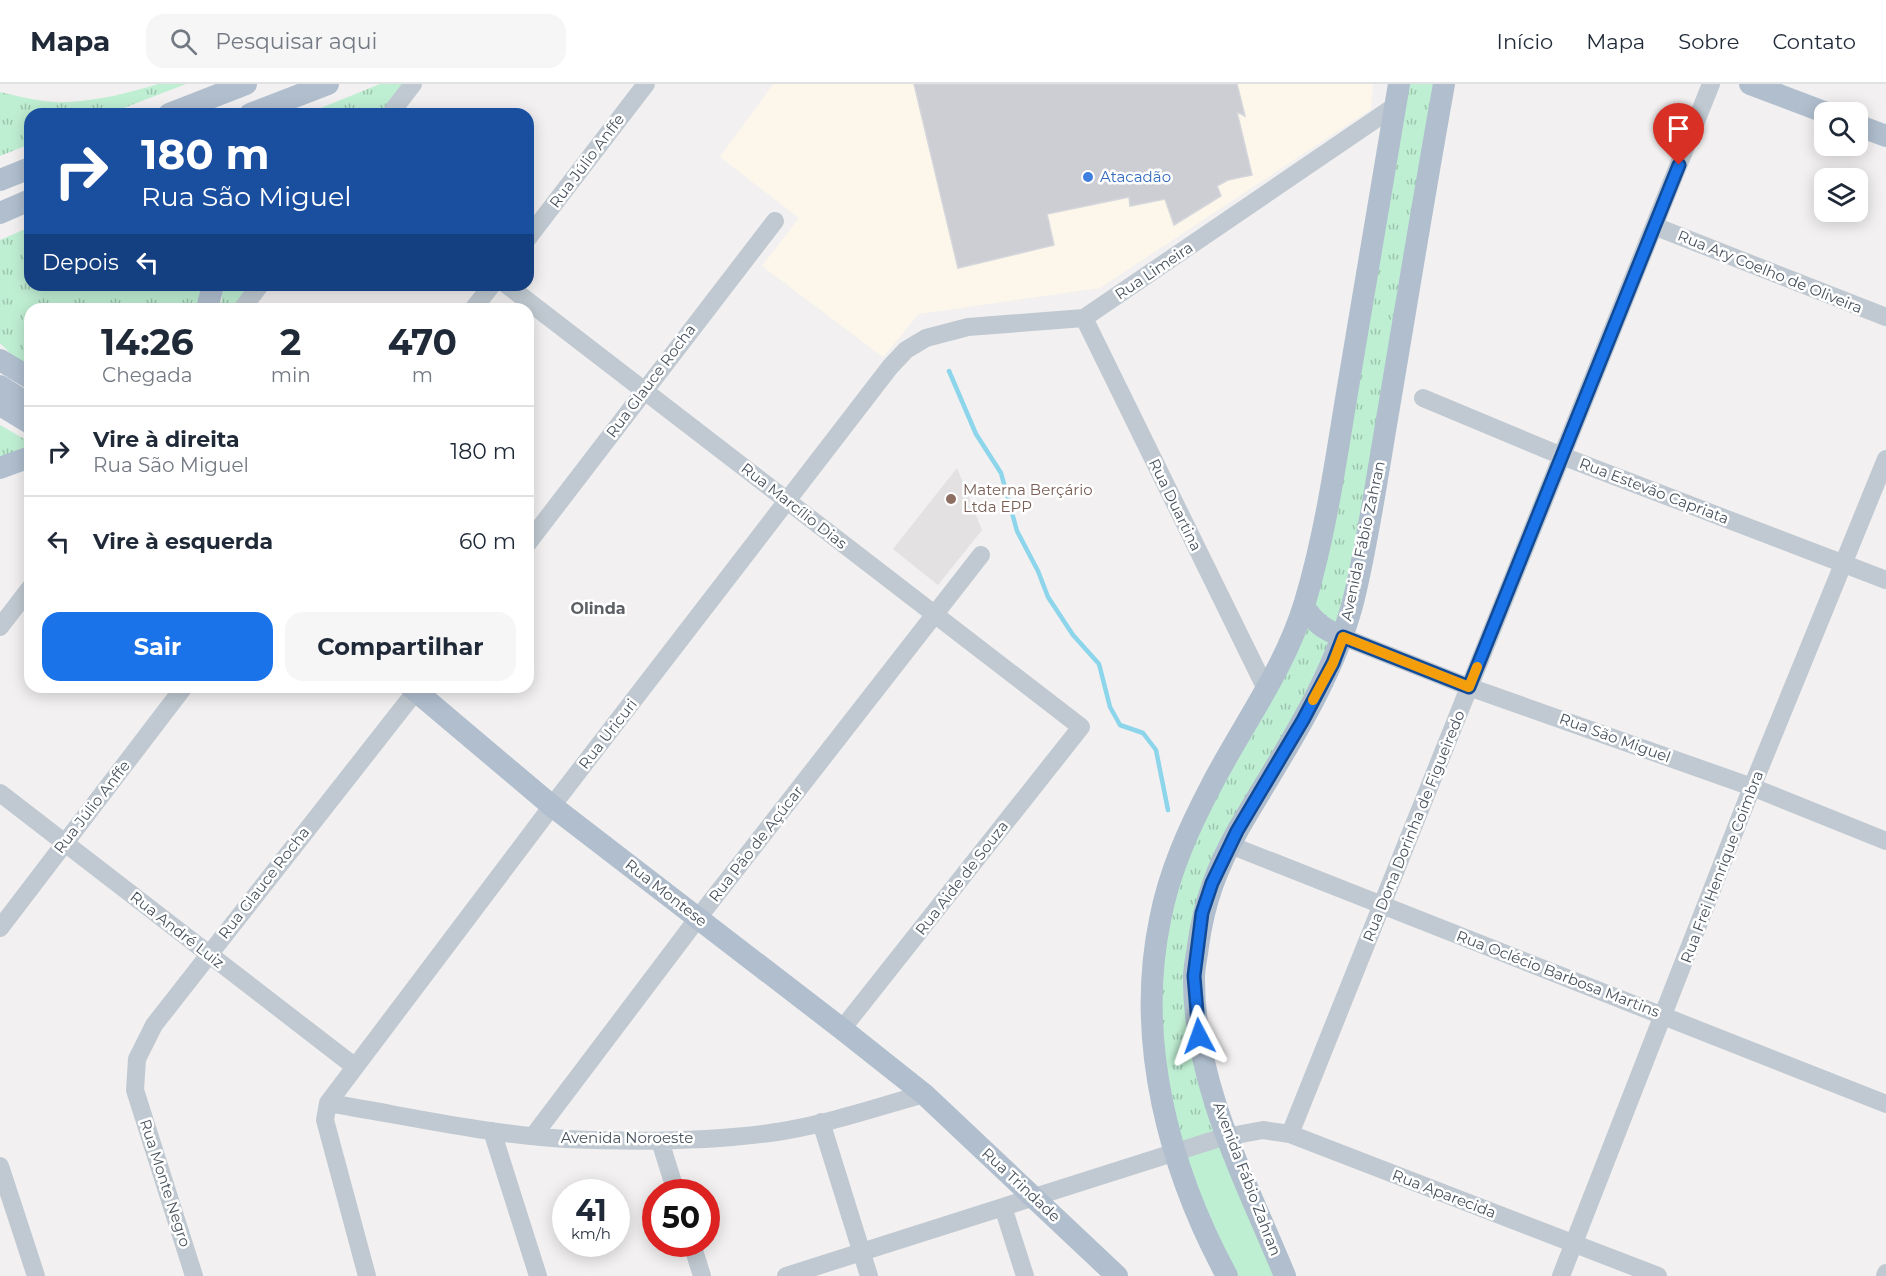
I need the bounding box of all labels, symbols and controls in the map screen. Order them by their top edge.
search box [146,14,566,68]
text: Mapa [30,24,110,58]
icon: search [167,25,200,58]
text: Pesquisar aqui [215,28,377,55]
text: Início [1497,29,1553,54]
text: Mapa [1586,29,1645,54]
text: Sobre [1678,29,1739,54]
text: Contato [1772,29,1856,54]
map controls [1814,102,1868,222]
button: search [1814,102,1868,156]
pin [1653,103,1704,165]
street label: Rua Júlio Anffe [545,110,628,211]
icon: arrive [1662,112,1695,145]
text: 180 m [141,128,270,180]
icon: right [42,132,120,210]
place label: Atacadão [1100,167,1171,186]
button: layers [1814,168,1868,222]
marker: Atacadão [1081,170,1095,184]
text: Rua São Miguel [141,180,351,213]
street label: Rua Ary Coelho de Oliveira [1675,226,1865,317]
street label: Rua Limeira [1111,238,1196,304]
icon: left [131,246,164,279]
text: Depois [42,249,119,276]
text: 14:26 [101,320,194,364]
text: 2 [280,320,301,364]
text: 470 [388,320,457,364]
street label: Rua Glauce Rocha [602,320,699,441]
text: Chegada [102,363,193,387]
text: min [271,363,311,387]
text: m [412,363,433,387]
text: Vire à direita [93,426,240,453]
icon: right [42,435,75,468]
text: 180 m [450,438,516,465]
text: Rua São Miguel [93,453,249,477]
street label: Rua Estevão Capriata [1577,453,1732,528]
street label: Rua Duartina [1145,456,1206,554]
street label: Rua Marcílio Dias [738,458,851,553]
street label: Avenida Fábio Zahran [1336,459,1389,623]
place label: Materna Berçário Ltda EPP [963,480,1093,516]
marker: Materna Berçário Ltda EPP [944,492,958,506]
icon: left [42,525,75,558]
text: Vire à esquerda [93,528,273,555]
text: 60 m [459,528,516,555]
district label: Olinda [570,599,626,618]
button: Sair [42,612,273,681]
button: Compartilhar [285,612,516,681]
street label: Rua Uricuri [574,695,641,773]
street label: Rua Dona Dorinha de Figueiredo [1358,707,1469,944]
street label: Rua São Miguel [1557,709,1673,766]
street label: Rua Júlio Anffe [49,756,134,857]
street label: Rua Frei Henrique Coimbra [1676,768,1767,966]
street label: Rua Pão de Açúcar [704,782,807,906]
street label: Rua Aide de Souza [911,817,1012,939]
street label: Rua Glauce Rocha [214,823,313,943]
street label: Rua Montese [622,855,711,931]
street label: Rua André Luiz [127,887,228,972]
street label: Rua Oclécio Barbosa Martins [1454,926,1662,1021]
position arrow [1167,1004,1231,1068]
street label: Avenida Fábio Zahran [1209,1099,1286,1258]
street label: Rua Monte Negro [136,1117,195,1249]
street label: Avenida Noroeste [561,1128,693,1147]
street label: Rua Trindade [978,1143,1065,1226]
street label: Rua Aparecida [1390,1165,1499,1222]
speed limit sign: 50 [642,1179,720,1257]
text: 41 [575,1192,607,1229]
text: km/h [571,1224,611,1243]

